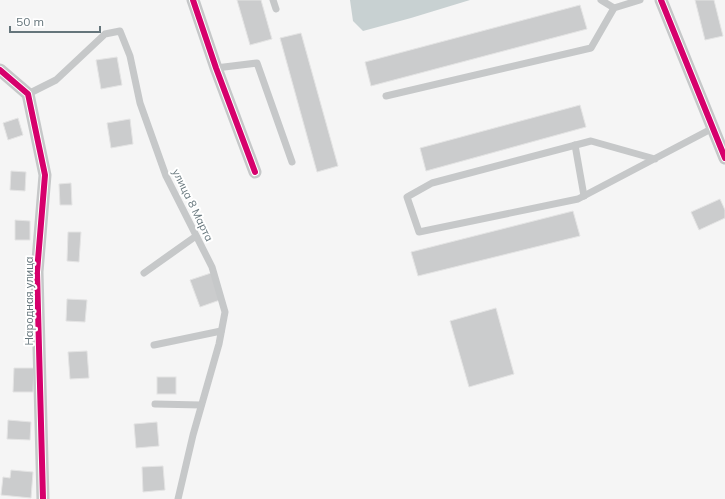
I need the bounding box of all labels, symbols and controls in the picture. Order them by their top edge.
scale bar [10,8,100,34]
text: 50 m [16,14,44,29]
street label: улица 8 Марта [169,166,217,244]
street label: Народная улица [22,256,36,346]

